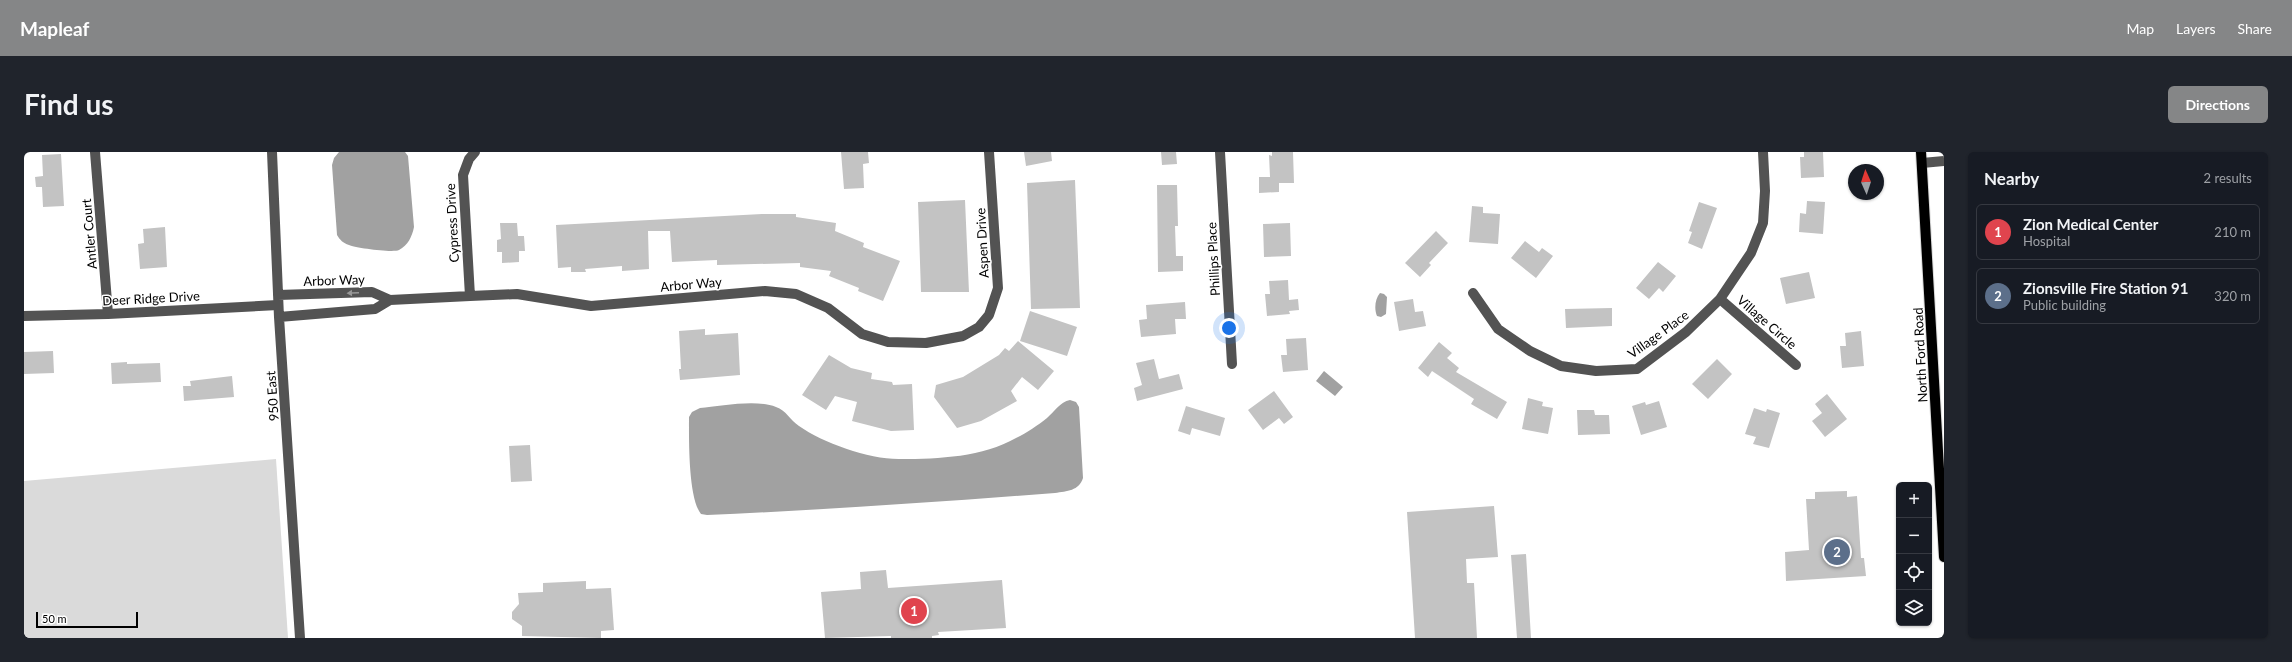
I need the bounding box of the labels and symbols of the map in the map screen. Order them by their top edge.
north arrow [1848,164,1884,200]
street label: Cypress Drive [442,183,462,263]
street label: Antler Court [78,198,100,270]
street label: Aspen Drive [972,207,992,278]
street label: Phillips Place [1203,222,1223,296]
street label: Arbor Way [303,271,365,289]
street label: Arbor Way [660,273,723,295]
street label: Deer Ridge Drive [102,287,200,309]
one-way arrow [347,289,359,296]
street label: Village Circle [1734,292,1800,352]
street label: Village Place [1624,306,1692,362]
street label: North Ford Road [1910,307,1930,403]
your location [1219,318,1239,338]
street label: 950 East [262,370,282,422]
pin: 2 [1824,537,1850,567]
pin: 1 [901,596,927,626]
scale bar [36,610,138,629]

